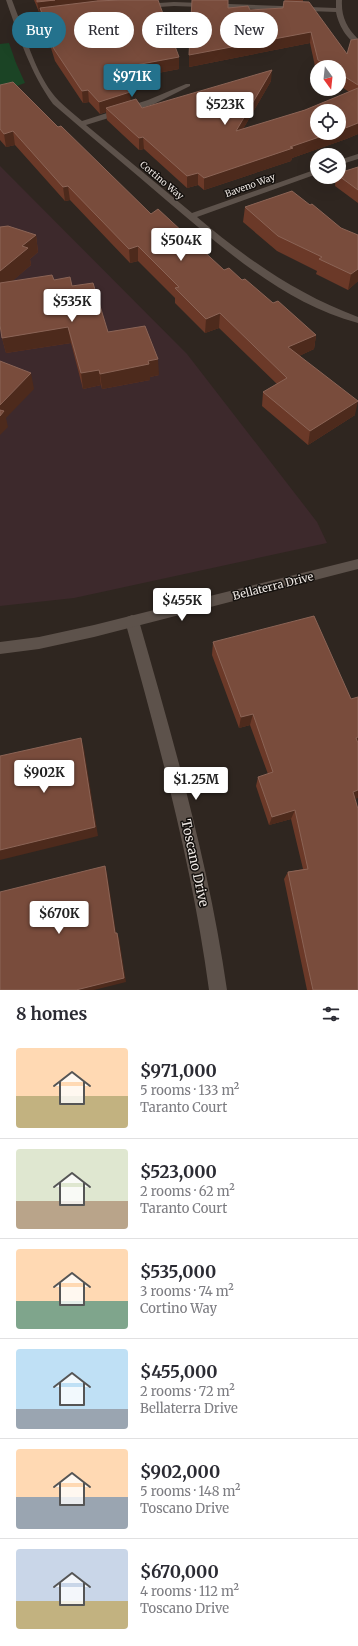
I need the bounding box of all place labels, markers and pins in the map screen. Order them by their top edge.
pin: $971K [104,64,160,98]
pin: $523K [197,92,253,126]
pin: $504K [153,228,209,262]
pin: $535K [44,289,100,323]
pin: $455K [154,588,210,622]
pin: $902K [16,760,72,794]
pin: $1.25M [163,767,229,801]
pin: $670K [31,901,87,935]

